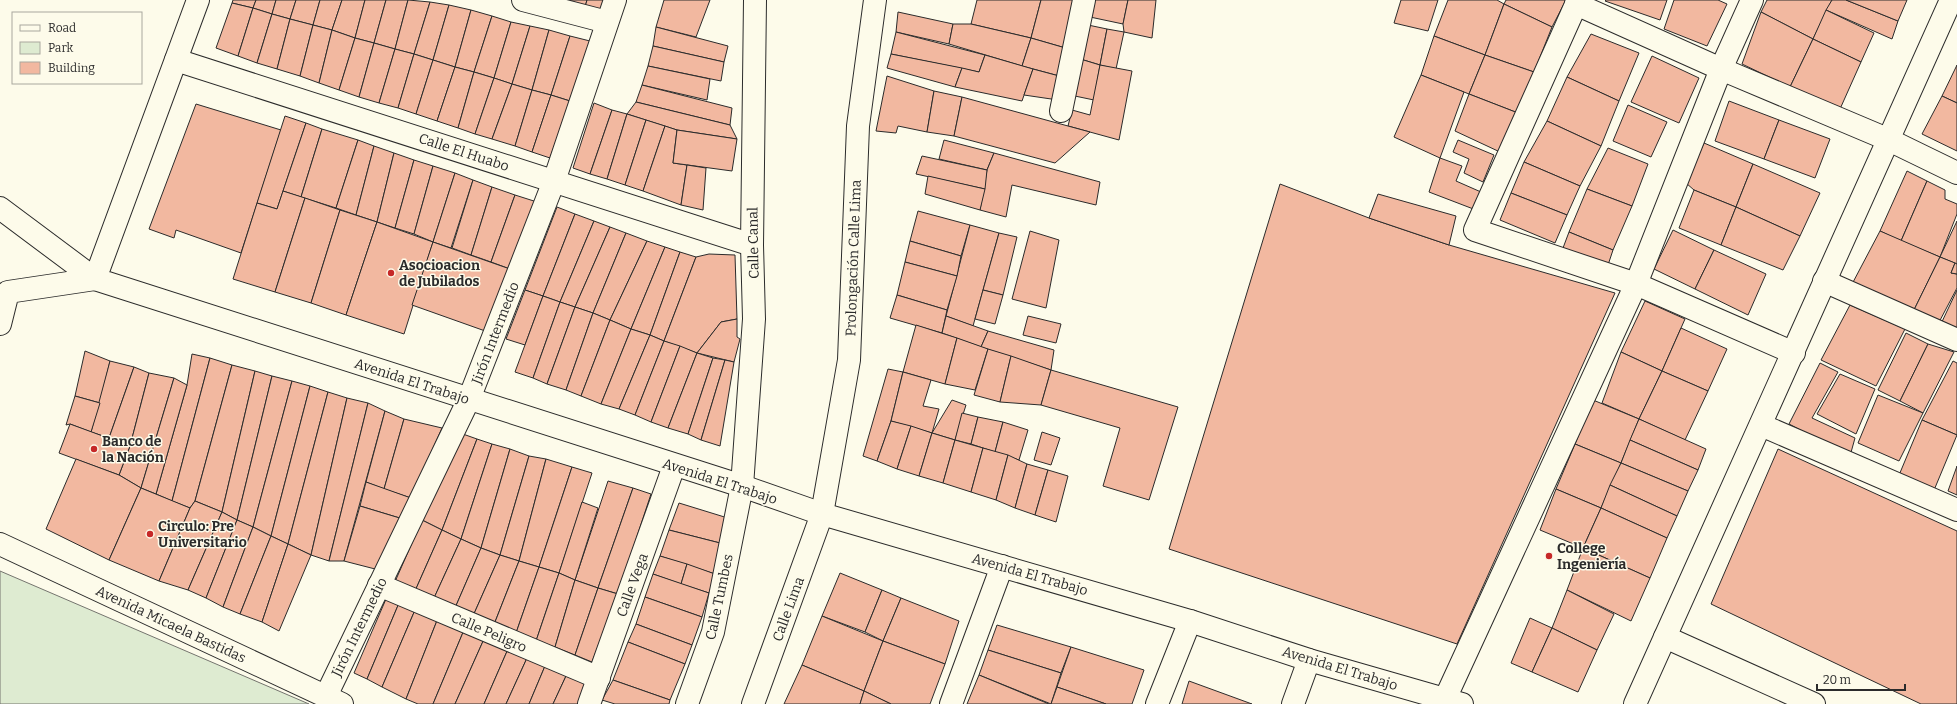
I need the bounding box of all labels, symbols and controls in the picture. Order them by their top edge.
legend [12,12,142,84]
text: Road [48,21,76,35]
text: Park [48,41,74,55]
text: Building [48,61,95,75]
street label: Calle El Huabo [416,130,511,175]
street label: Prolongación Calle Lima [842,179,865,337]
street label: Calle Canal [744,207,763,279]
place label: Asocioacion de Jubilados [399,257,480,290]
marker: Asocioacion de Jubilados [386,268,396,278]
street label: Jirón Intermedio [468,280,523,388]
street label: Avenida El Trabajo [352,355,472,408]
place label: Banco de la Nación [102,433,164,466]
marker: Banco de la Nación [89,444,99,454]
street label: Avenida El Trabajo [660,455,780,508]
place label: Circulo: Pre Universitario [158,518,247,551]
marker: Circulo: Pre Universitario [145,529,155,539]
place label: College Ingeniería [1557,540,1627,573]
street label: Avenida El Trabajo [970,550,1090,599]
street label: Calle Vega [613,551,652,619]
marker: College Ingeniería [1544,551,1554,561]
street label: Calle Tumbes [702,553,737,642]
street label: Calle Lima [769,574,808,644]
street label: Jirón Intermedio [328,575,391,680]
street label: Avenida Micaela Bastidas [93,582,249,667]
street label: Calle Peligro [448,609,529,656]
street label: Avenida El Trabajo [1280,643,1400,694]
scale bar [1817,666,1905,692]
text: 20 m [1823,673,1852,687]

